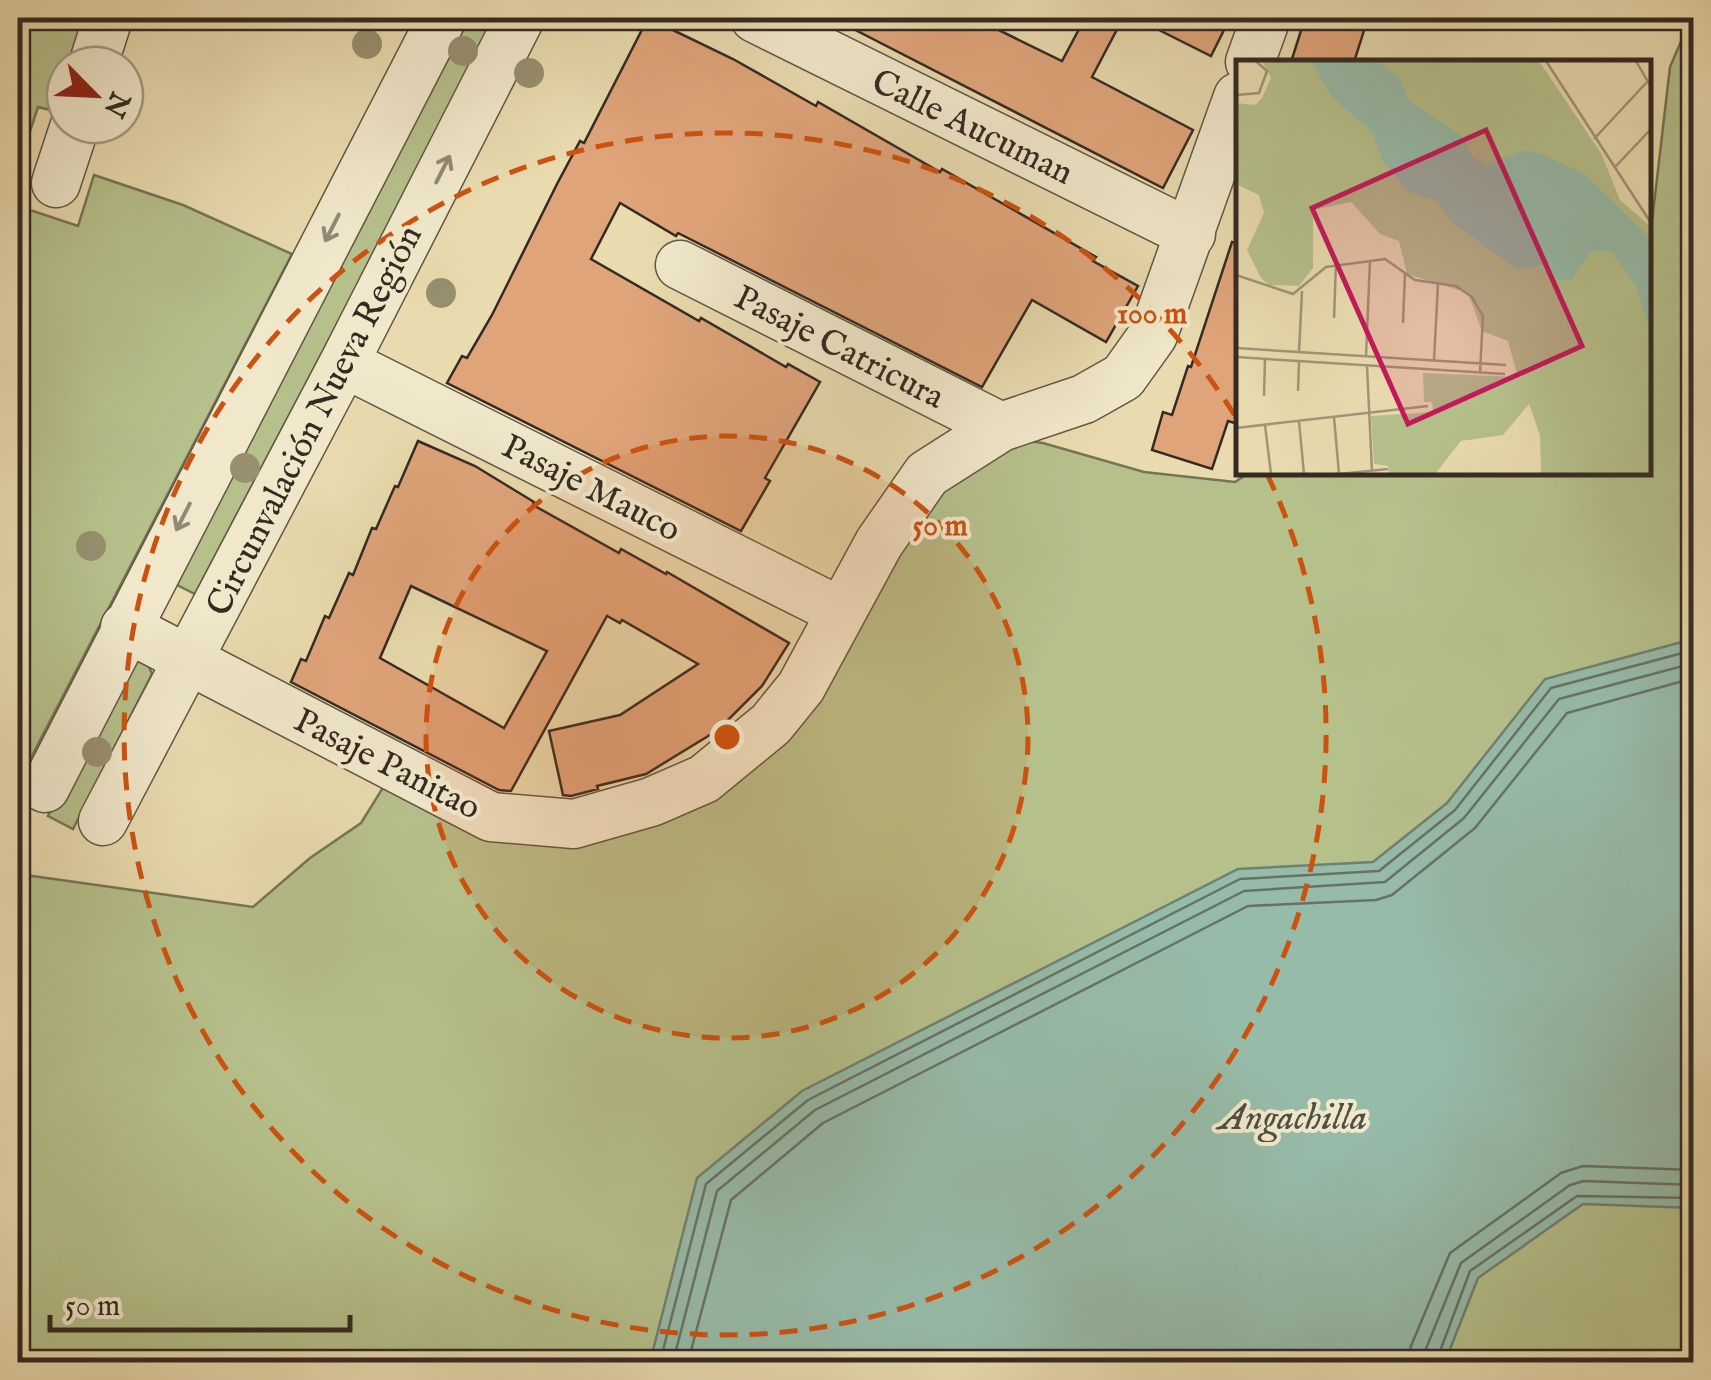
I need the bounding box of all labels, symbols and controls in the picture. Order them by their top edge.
north arrow [45,45,145,145]
street label: Calle Aucuman [864,60,1080,196]
inset map [1236,60,1651,475]
text: N [95,85,137,122]
one-way arrow [434,154,453,184]
one-way arrow [322,213,341,243]
street label: Circunvalación Nueva Región [197,218,434,624]
street label: Pasaje Catricura [726,276,952,421]
text: 100 m [1117,296,1187,334]
street label: Pasaje Mauco [494,425,688,553]
one-way arrow [173,501,192,531]
text: 50 m [912,508,968,546]
street label: Pasaje Panitao [286,699,488,832]
centre of rings [709,719,745,755]
water label: Angachilla [1215,1095,1367,1143]
scale bar [50,1270,350,1332]
text: 50 m [65,1288,120,1326]

